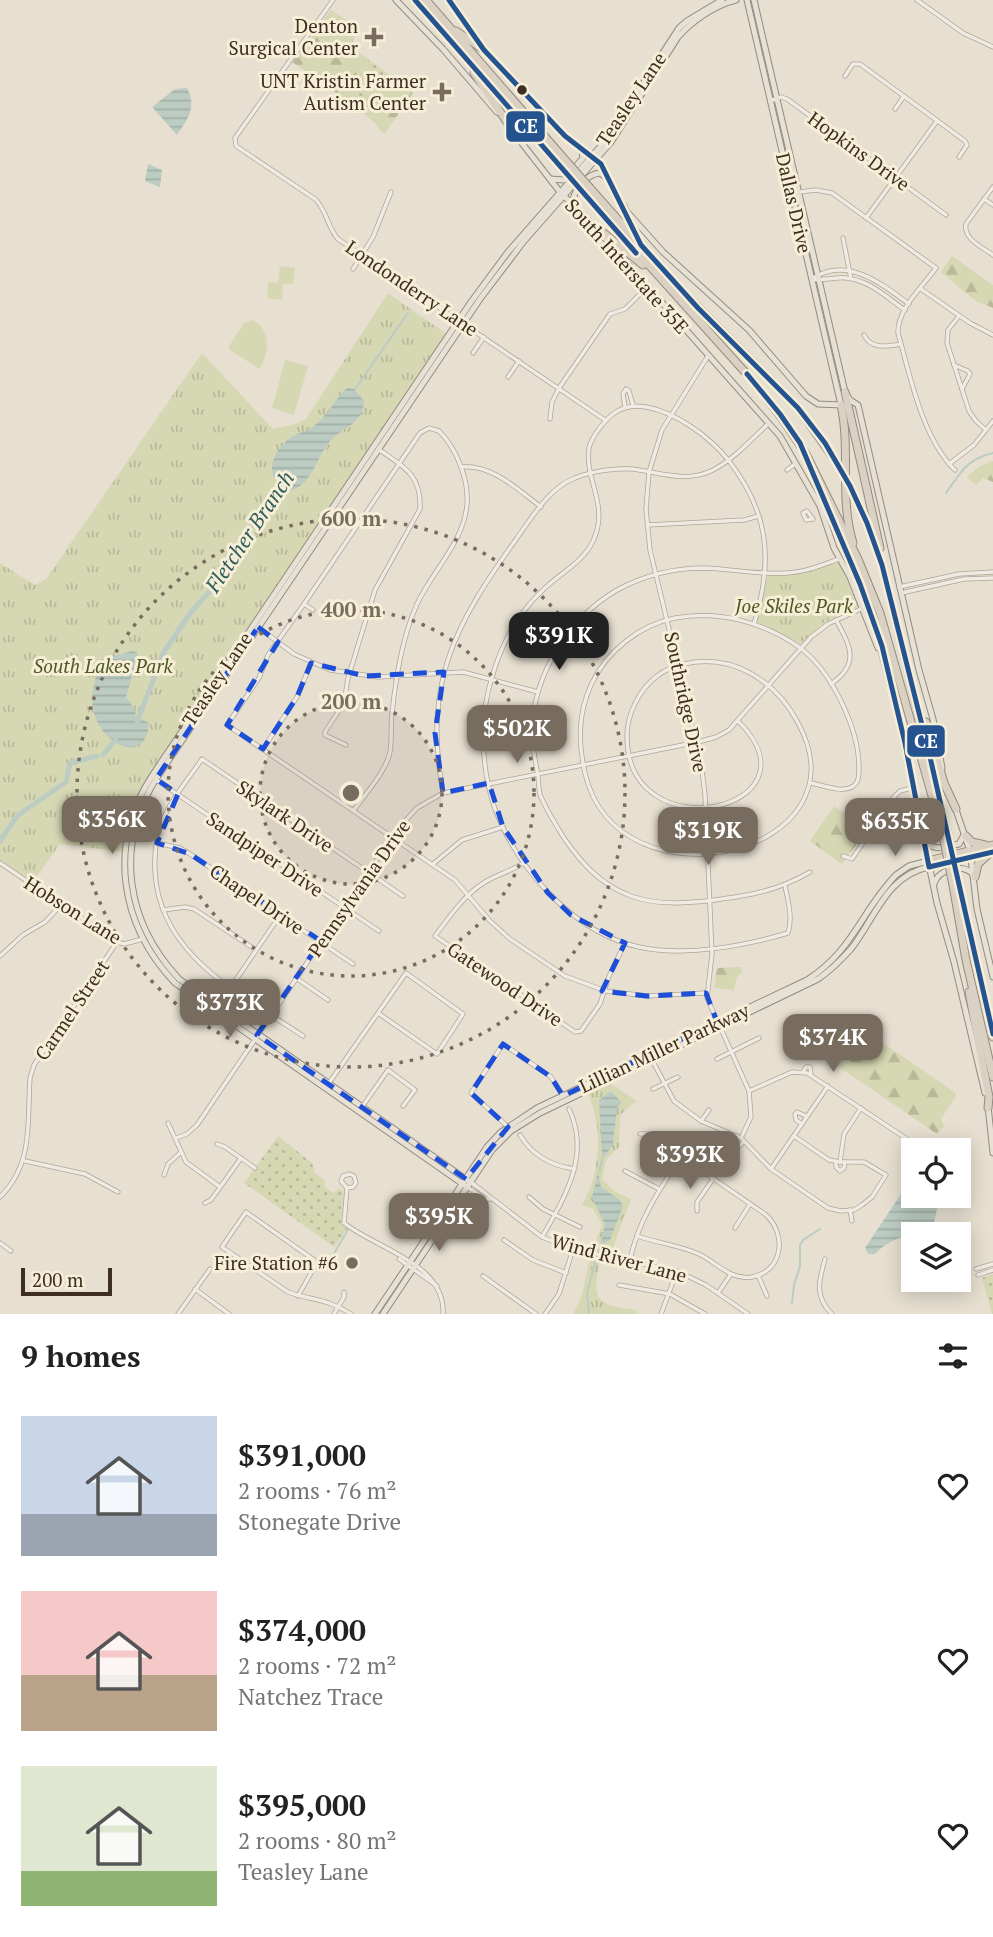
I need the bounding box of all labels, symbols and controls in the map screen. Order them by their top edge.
place label: Denton Surgical Center [229,13,359,60]
marker: Denton Surgical Center [364,27,384,47]
street label: Teasley Lane [590,47,671,150]
place label: UNT Kristin Farmer Autism Center [260,68,427,115]
marker: UNT Kristin Farmer Autism Center [432,82,452,102]
unlabelled marker [515,83,529,97]
street label: Hopkins Drive [803,105,915,196]
line badge: CE [505,110,546,143]
text: CE [514,113,538,138]
street label: Dallas Drive [771,150,818,256]
street label: South Interstate 35E [560,193,695,339]
street label: Londonderry Lane [341,234,483,341]
water label: Fletcher Branch [198,465,300,598]
text: 600 m [321,504,382,532]
park label: Joe Skiles Park [734,593,854,618]
text: 400 m [321,595,382,623]
pin: $391K [510,612,608,672]
text: $391K [525,619,593,650]
street label: Teasley Lane [176,627,257,730]
street label: Southridge Drive [659,629,714,774]
park label: South Lakes Park [33,653,174,678]
text: 200 m [321,687,382,715]
pin: $502K [468,706,566,765]
text: $502K [483,712,551,743]
line badge: CE [906,724,946,758]
text: CE [914,728,938,753]
street label: Skylark Drive [232,774,339,857]
centre of rings [339,781,363,805]
pin: $356K [63,796,161,856]
pin: $635K [846,798,944,858]
text: $356K [78,803,146,834]
street label: Sandpiper Drive [202,805,328,902]
text: $635K [861,805,929,836]
pin: $319K [659,808,757,867]
street label: Pennsylvania Drive [302,814,415,961]
text: $319K [674,814,742,845]
street label: Chapel Drive [205,858,309,939]
street label: Hobson Lane [20,870,127,949]
street label: Gatewood Drive [443,936,568,1032]
street label: Carmel Street [29,955,114,1065]
pin: $373K [181,979,279,1039]
text: $373K [196,986,264,1017]
street label: Lillian Miller Parkway [575,997,753,1098]
pin: $374K [784,1014,882,1074]
text: $374K [799,1021,867,1052]
pin: $393K [641,1132,739,1191]
text: $393K [656,1138,724,1169]
map controls [901,1138,971,1292]
button: locate [901,1138,971,1208]
pin: $395K [390,1194,488,1253]
text: $395K [405,1200,473,1231]
button: layers [901,1222,971,1292]
street label: Wind River Lane [549,1227,690,1288]
place label: Fire Station #6 [214,1250,338,1275]
marker: Fire Station #6 [344,1255,360,1271]
scale bar [21,1265,112,1297]
text: 200 m [32,1267,83,1292]
text: 9 homes [21,1336,140,1376]
icon: filters [934,1337,972,1375]
text: $391,000 [238,1435,366,1475]
icon: home [77,1444,161,1528]
icon: heart [934,1467,972,1505]
text: 2 rooms · 76 m² [238,1475,397,1506]
text: Stonegate Drive [238,1506,401,1537]
text: $374,000 [238,1610,366,1650]
icon: home [77,1619,161,1703]
icon: heart [934,1642,972,1680]
text: 2 rooms · 72 m² [238,1650,397,1681]
text: Natchez Trace [238,1681,383,1712]
text: $395,000 [238,1785,366,1825]
icon: home [77,1794,161,1878]
icon: heart [934,1817,972,1855]
text: 2 rooms · 80 m² [238,1825,397,1856]
text: Teasley Lane [238,1856,369,1887]

